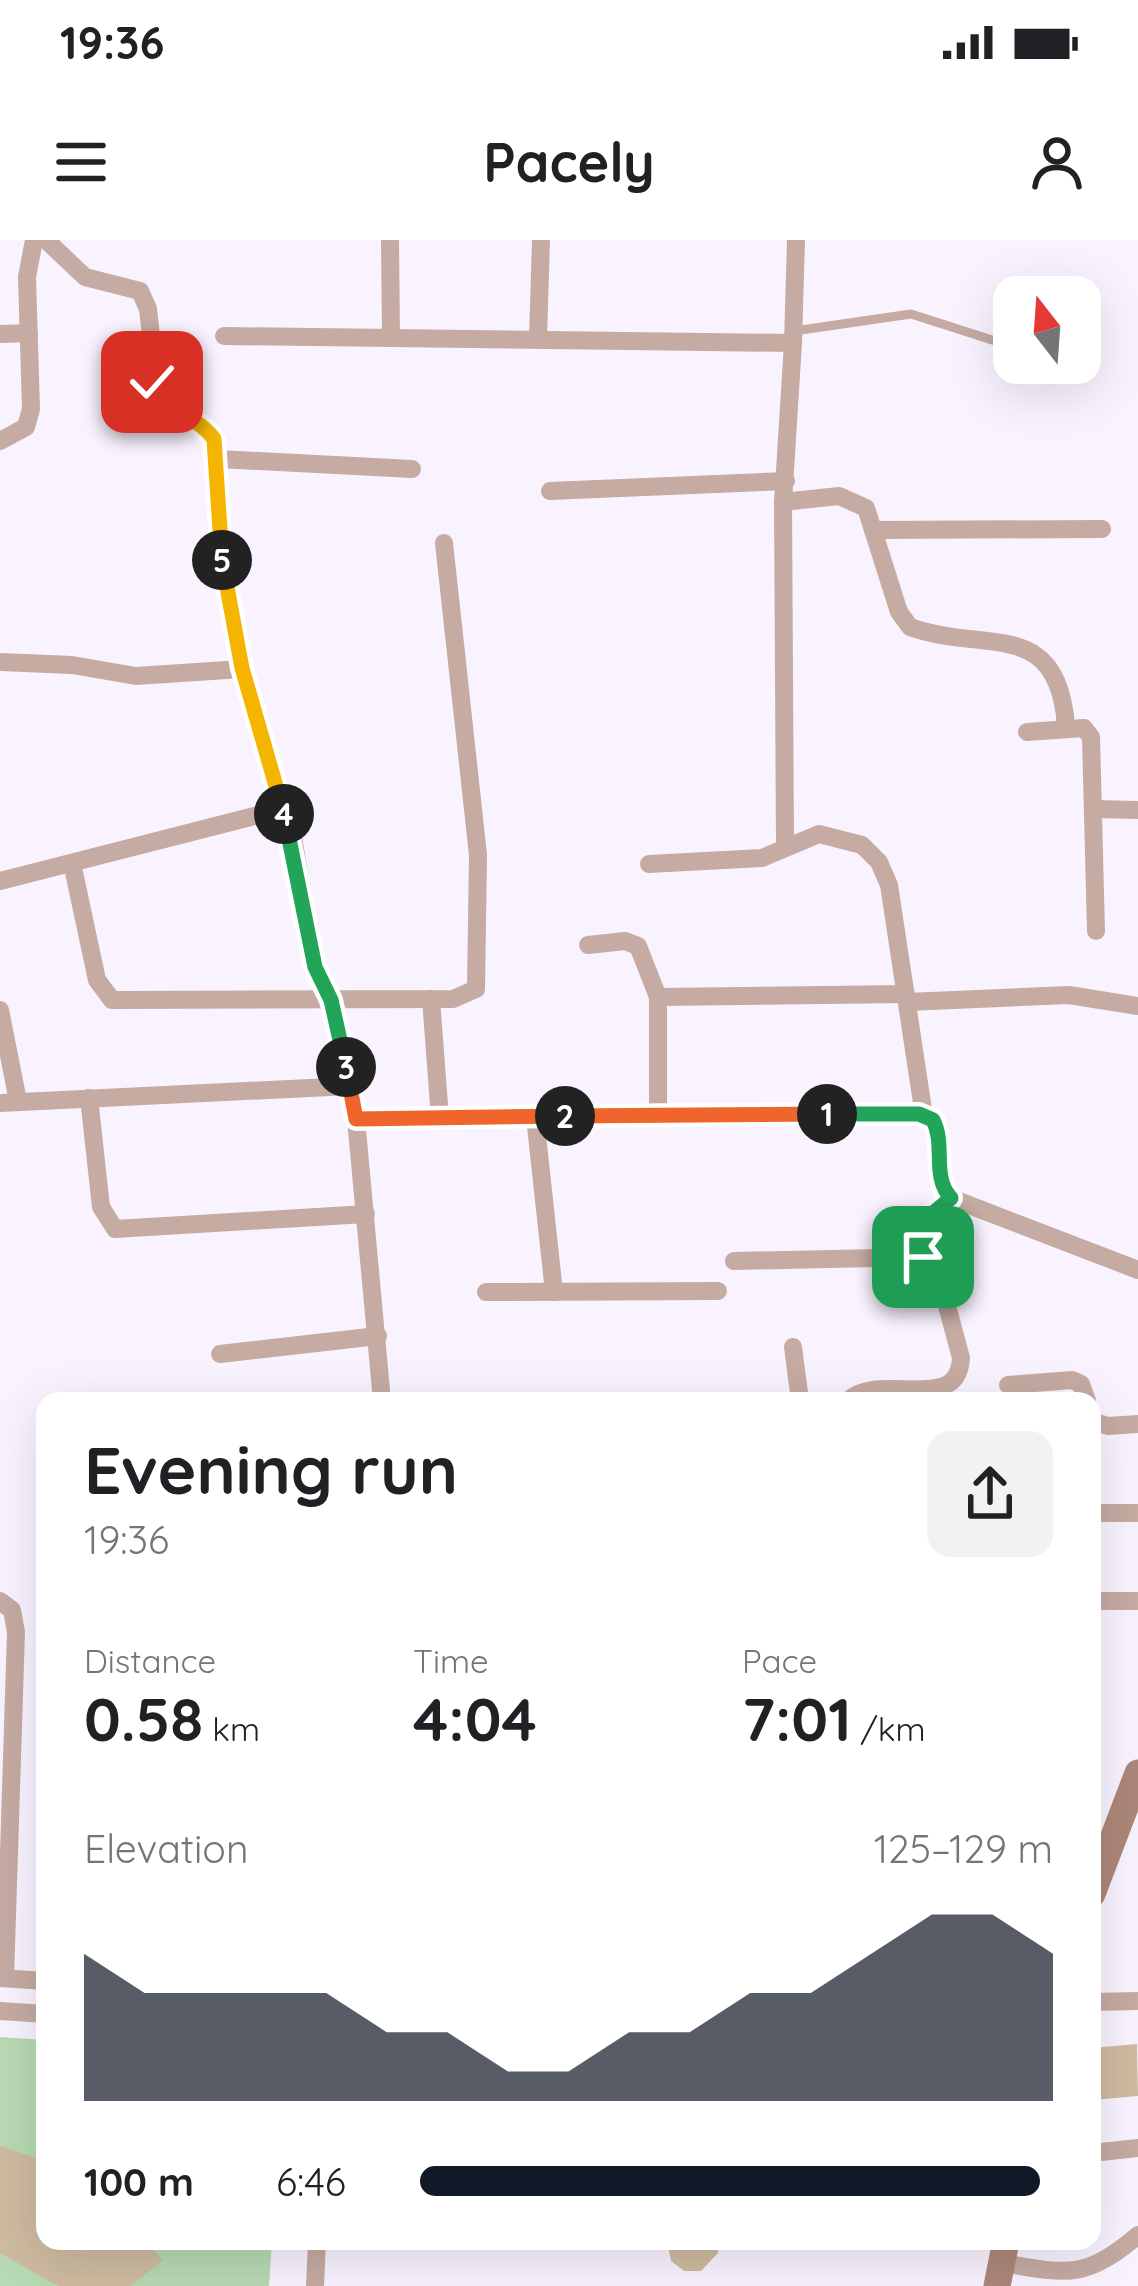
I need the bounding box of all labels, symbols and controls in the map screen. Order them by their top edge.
text: 19:36 [60,14,164,70]
text: Pacely [483,128,655,196]
icon: menu [48,129,114,195]
icon: person [1024,129,1090,195]
north arrow [993,276,1101,384]
map controls [993,276,1101,384]
pin [101,331,203,433]
icon: check [119,349,185,415]
pin: 5 [192,530,252,590]
text: 5 [212,539,232,580]
pin: 4 [254,784,314,844]
text: 4 [274,793,294,834]
pin: 3 [316,1037,376,1097]
text: 3 [337,1046,355,1087]
pin: 1 [797,1084,857,1144]
pin: 2 [535,1086,595,1146]
text: 1 [821,1093,833,1134]
text: 2 [556,1095,574,1136]
pin [872,1206,974,1308]
icon: arrive [890,1224,956,1290]
text: Evening run [84,1428,458,1511]
button: share [927,1431,1053,1557]
text: 19:36 [84,1515,169,1564]
text: Distance [84,1640,216,1681]
text: Time [413,1640,489,1681]
text: Pace [742,1640,817,1681]
text: 0.58 [84,1681,203,1756]
text: 4:04 [413,1681,537,1756]
text: 7:01 [742,1681,852,1756]
text: km [203,1708,260,1749]
text: /km [852,1708,926,1749]
text: Elevation [84,1824,248,1873]
text: 125–129 m [874,1824,1053,1873]
text: 100 m [84,2157,194,2206]
text: 6:46 [276,2157,346,2206]

